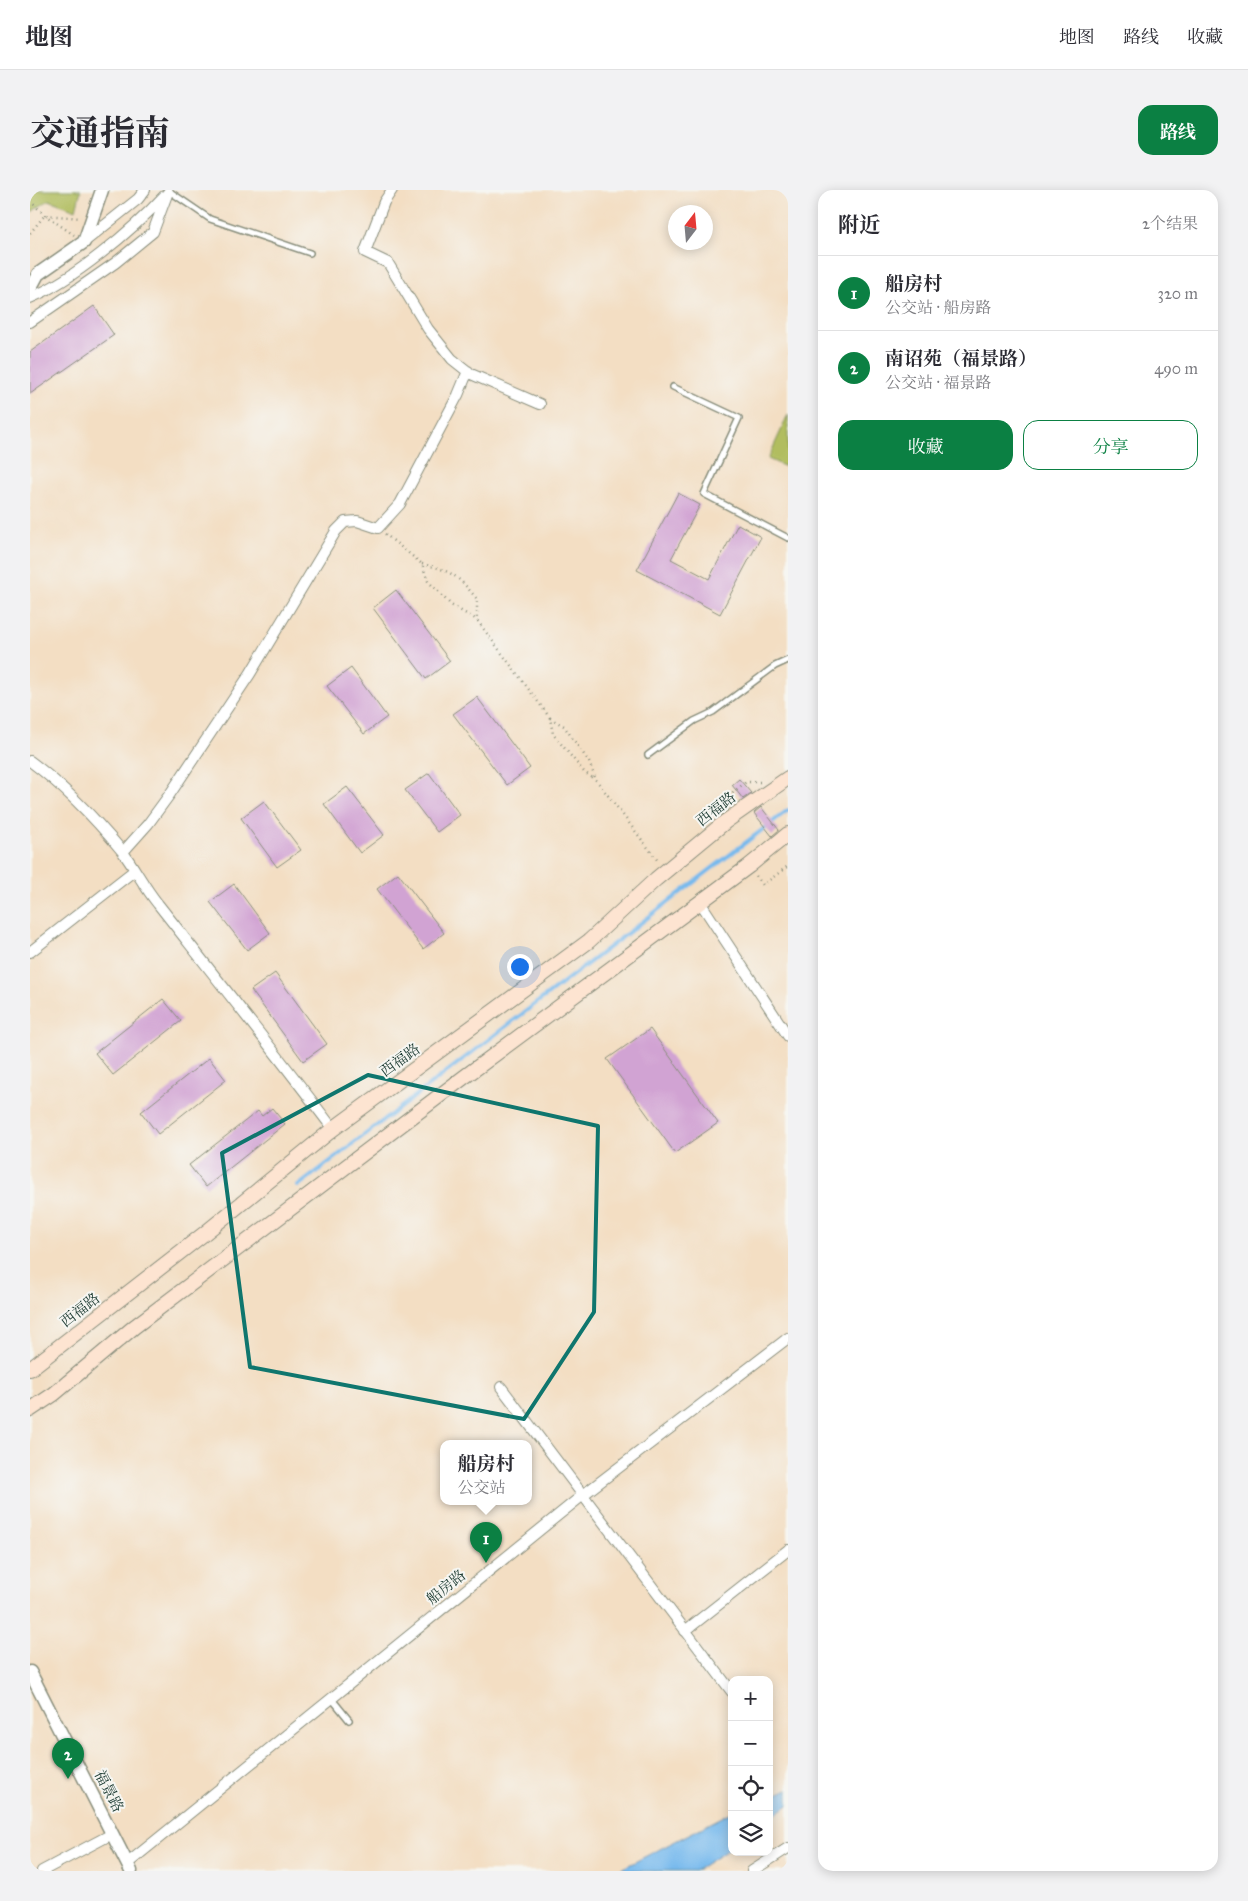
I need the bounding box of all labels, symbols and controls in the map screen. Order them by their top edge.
text: 地图 [25,22,73,52]
text: 地图 [1059,26,1095,48]
text: 路线 [1123,26,1159,48]
text: 收藏 [1187,26,1223,48]
button: 路线 [1138,105,1218,155]
text: 交通指南 [30,112,170,155]
north arrow [668,205,713,250]
text: 附近 [838,212,880,238]
text: 2个结果 [1142,214,1198,233]
text: 船房村 [885,272,942,295]
text: 1 [851,284,857,303]
text: 320 m [1158,284,1198,303]
text: 公交站 · 船房路 [885,298,991,317]
text: 南诏苑（福景路） [885,347,1037,370]
text: 2 [850,359,858,378]
text: 490 m [1154,359,1198,378]
text: 公交站 · 福景路 [885,373,991,392]
button: 收藏 [838,420,1013,470]
button: 分享 [1023,420,1198,470]
street label: 西福路 [693,788,739,830]
your location [507,954,533,980]
street label: 西福路 [377,1039,423,1081]
street label: 西福路 [57,1289,103,1331]
popup [440,1440,532,1505]
text: 船房村 [457,1452,515,1475]
text: 公交站 [457,1478,506,1497]
pin: 1 [470,1522,502,1563]
street label: 船房路 [423,1566,469,1608]
map controls [728,1676,773,1856]
button: + [728,1676,773,1721]
button: − [728,1721,773,1766]
pin: 2 [52,1738,84,1779]
button: locate [728,1766,773,1811]
street label: 福景路 [91,1767,127,1815]
button: layers [728,1811,773,1856]

